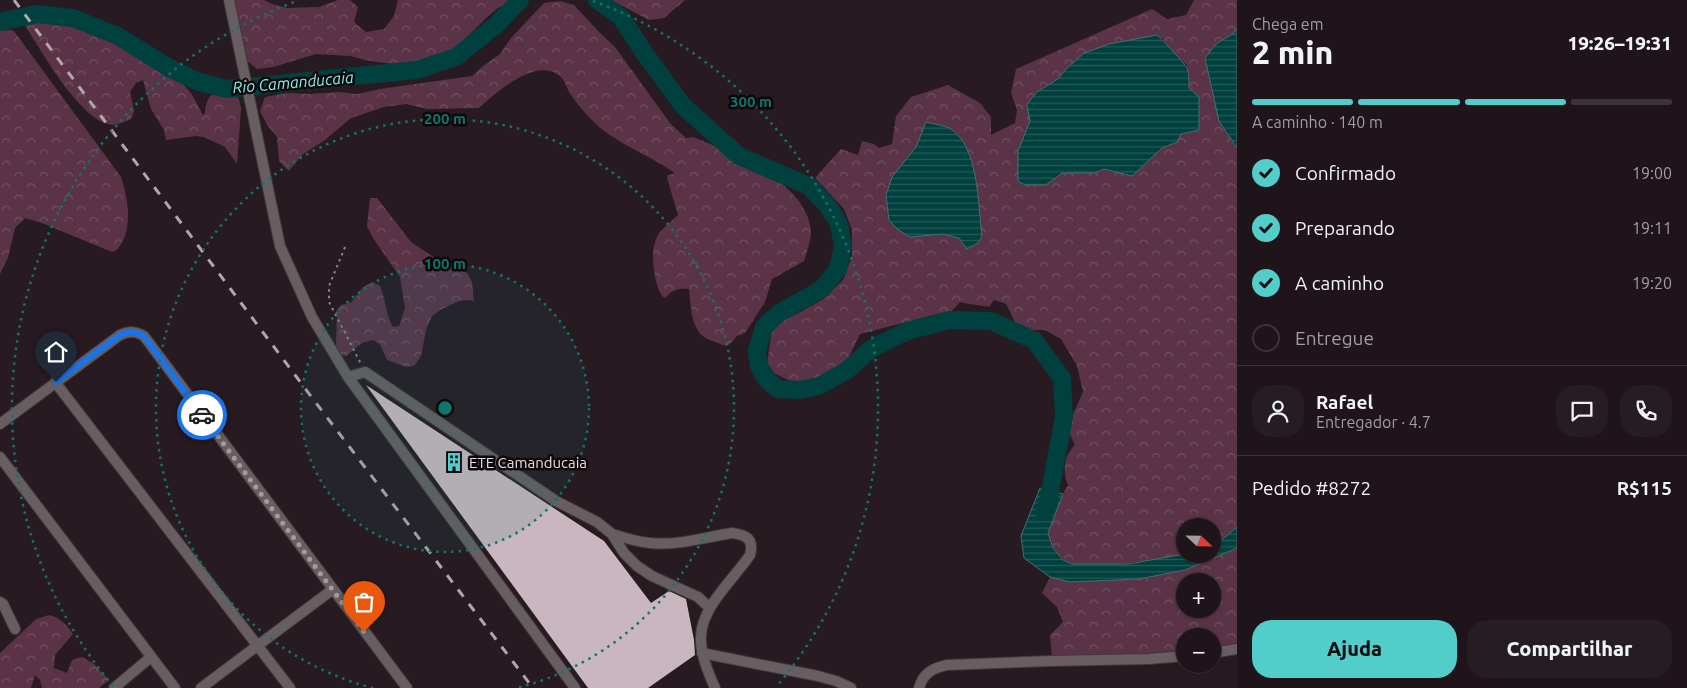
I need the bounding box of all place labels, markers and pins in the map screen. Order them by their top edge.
pin [35,331,77,382]
centre of rings [436,399,454,417]
building icon: ETE Camanducaia [443,451,465,473]
place label: ETE Camanducaia [469,454,587,471]
pin [343,581,385,632]

